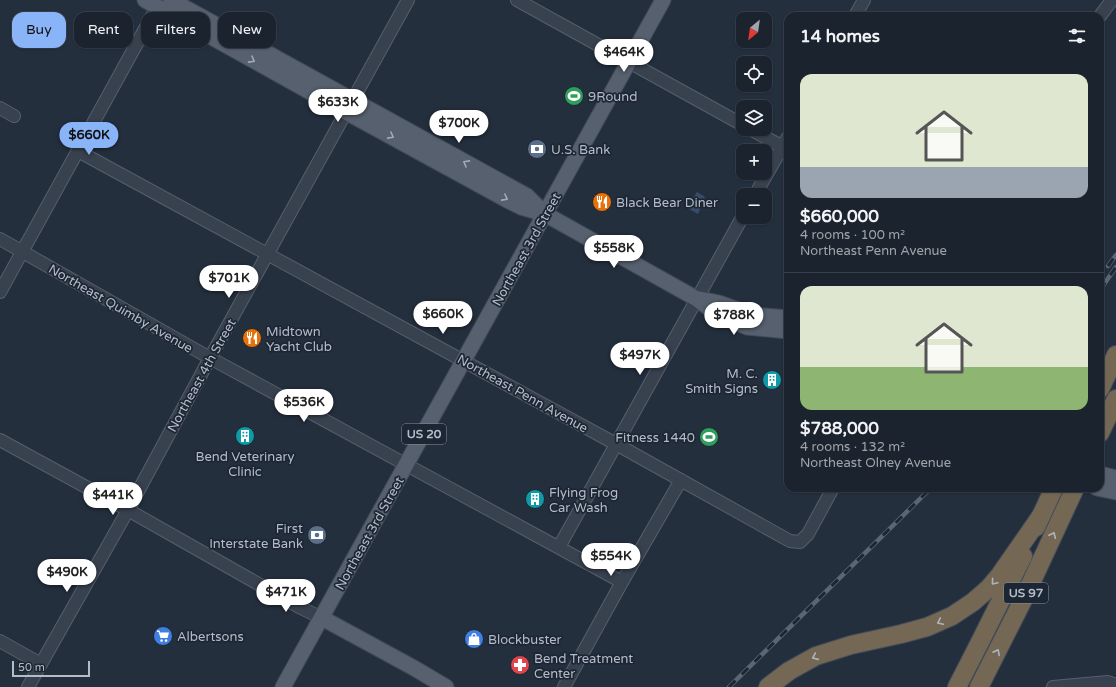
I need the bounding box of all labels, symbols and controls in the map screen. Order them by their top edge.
chip: Buy [12,12,66,48]
chip: Rent [74,12,133,48]
chip: Filters [141,12,210,48]
chip: New [218,12,276,48]
north arrow [736,12,772,48]
map controls [736,12,772,224]
icon: filters [1066,25,1088,47]
text: 14 homes [800,26,880,47]
pin: $464K [596,39,652,73]
text: $464K [603,44,645,60]
one-way arrow [248,55,255,63]
button: locate [736,56,772,92]
sports icon: 9Round [563,85,585,107]
pin: $633K [310,89,366,123]
place label: 9Round [588,89,637,105]
text: $633K [317,94,359,110]
button: layers [736,100,772,136]
icon: home [908,100,980,172]
pin: $700K [431,110,487,144]
text: $700K [438,115,480,131]
pin: $660K [61,122,117,156]
text: $660K [68,127,110,143]
one-way arrow [387,132,394,139]
bank icon: U.S. Bank [526,138,548,160]
place label: U.S. Bank [551,142,610,158]
button: + [736,144,772,180]
one-way arrow [463,160,470,168]
button: − [736,188,772,224]
street label: Northeast 3rd Street [489,190,565,309]
restaurant icon: Black Bear Diner [591,191,613,213]
one-way arrow [501,194,508,201]
place label: Black Bear Diner [616,195,718,211]
text: $660,000 [800,206,879,227]
text: 4 rooms · 100 m² [800,227,905,243]
pin: $558K [586,235,642,269]
text: $558K [593,240,635,256]
text: Northeast Penn Avenue [800,243,947,259]
street label: Northeast Quimby Avenue [46,261,195,357]
pin: $701K [201,265,257,299]
text: $701K [208,270,250,286]
pin: $660K [415,301,471,335]
pin: $788K [706,302,762,336]
text: $660K [422,306,464,322]
text: $788K [713,307,755,323]
icon: home [908,312,980,384]
street label: Northeast 4th Street [164,316,240,435]
place label: Midtown Yacht Club [266,324,332,355]
restaurant icon: Midtown Yacht Club [241,327,263,349]
pin: $497K [612,342,668,376]
text: $497K [619,347,661,363]
street label: Northeast Penn Avenue [454,351,591,436]
place label: M. C. Smith Signs [685,366,758,397]
building icon: M. C. Smith Signs [761,369,783,391]
pin: $536K [276,389,332,423]
text: $536K [283,394,325,410]
text: $788,000 [800,418,879,439]
road number: US 20 [402,424,446,444]
building icon: Bend Veterinary Clinic [234,425,256,447]
sports icon: Fitness 1440 [698,426,720,448]
place label: Fitness 1440 [615,430,695,446]
text: 4 rooms · 132 m² [800,439,905,455]
place label: Bend Veterinary Clinic [195,449,295,480]
text: Northeast Olney Avenue [800,455,951,471]
street label: Northeast 3rd Street [332,474,408,593]
pin: $441K [85,482,141,516]
place label: Flying Frog Car Wash [549,485,618,516]
text: $441K [92,487,134,503]
building icon: Flying Frog Car Wash [524,488,546,510]
place label: First Interstate Bank [209,521,303,552]
bank icon: First Interstate Bank [306,524,328,546]
one-way arrow [1048,532,1056,540]
pin: $554K [583,543,639,577]
text: $554K [590,548,632,564]
pin: $490K [39,559,95,593]
text: $490K [46,564,88,580]
one-way arrow [991,577,998,584]
pin: $471K [258,579,314,613]
road number: US 97 [1004,583,1048,603]
text: $471K [265,584,307,600]
one-way arrow [936,617,943,625]
supermarket icon: Albertsons [152,625,174,647]
shop icon: Blockbuster [463,628,485,650]
place label: Albertsons [177,629,244,645]
place label: Blockbuster [488,632,562,648]
one-way arrow [992,649,1000,657]
place label: Bend Treatment Center [534,651,633,682]
one-way arrow [812,653,819,661]
pharmacy icon: Bend Treatment Center [509,654,531,676]
scale bar [12,659,90,678]
text: 50 m [18,661,45,674]

